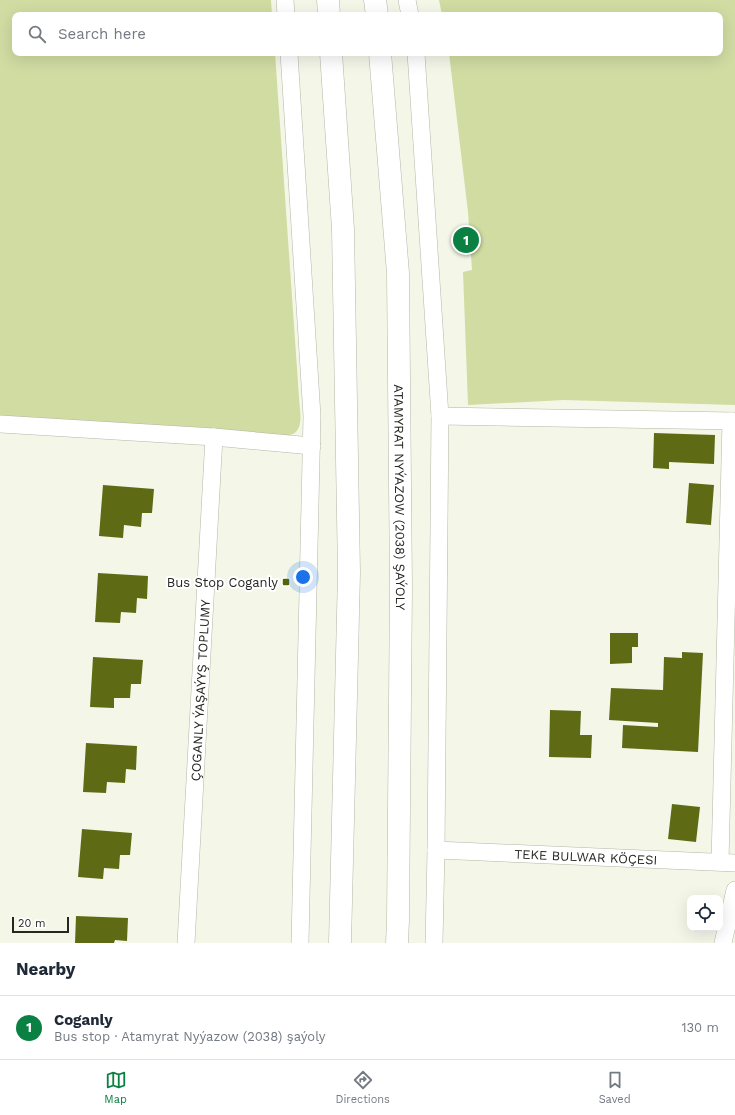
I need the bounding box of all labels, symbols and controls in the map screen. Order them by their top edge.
search box [12,12,723,56]
icon: search [26,23,48,45]
text: Search here [58,25,146,43]
pin: 1 [453,225,479,255]
street label: ATAMYRAT NYÝAZOW (2038) ŞAÝOLY [391,384,408,611]
your location [293,567,313,587]
place label: Bus Stop Coganly [167,575,278,590]
marker: Bus Stop Coganly [281,577,291,587]
street label: ÇOGANLY ÝAŞAÝYŞ TOPLUMY [188,599,213,782]
street label: TEKE BULWAR KÖÇESI [514,846,658,868]
map controls [687,895,723,931]
button: locate [687,895,723,931]
scale bar [12,915,69,934]
text: 20 m [18,917,46,930]
text: Nearby [16,959,75,979]
text: Coganly [54,1011,113,1029]
text: 1 [26,1020,32,1035]
text: 130 m [681,1020,719,1035]
text: Bus stop · Atamyrat Nyýazow (2038) şaýoly [54,1029,326,1044]
tab: Map [104,1069,127,1106]
tab: Directions [336,1069,390,1106]
tab: Saved [599,1069,631,1106]

